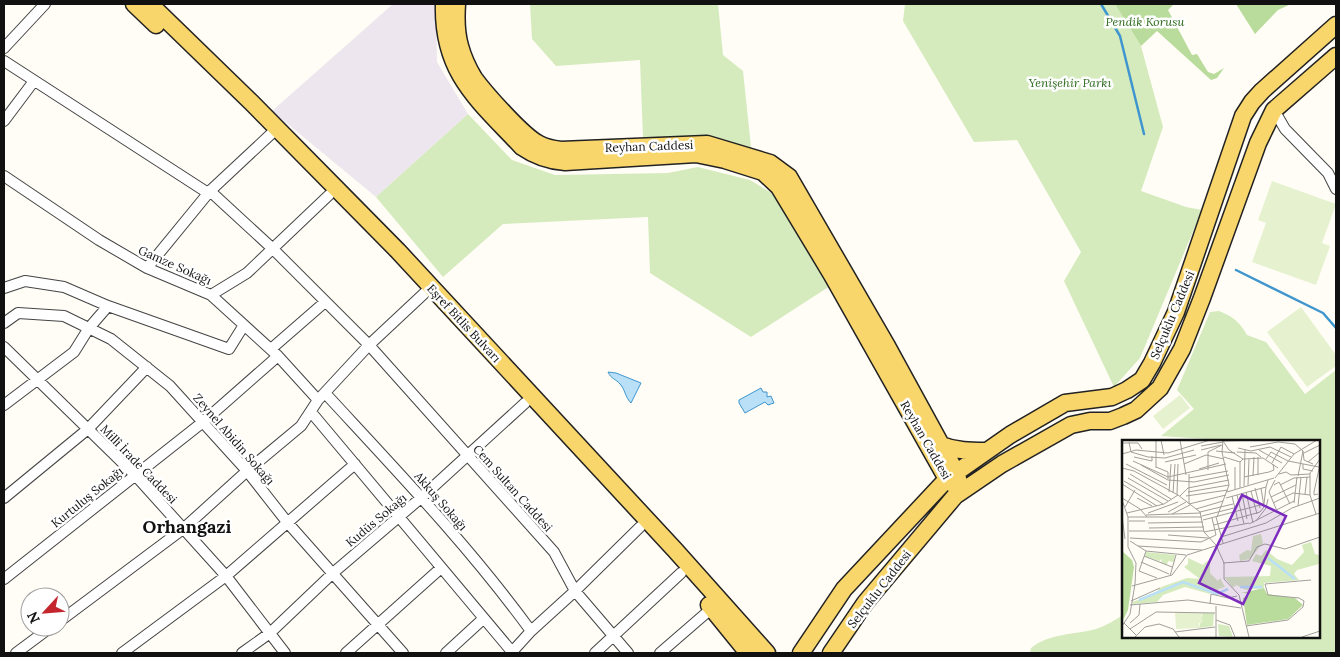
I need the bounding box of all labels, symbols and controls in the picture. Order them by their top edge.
park label: Pendik Korusu [1106,14,1185,29]
park label: Yenişehir Parkı [1029,75,1112,90]
street label: Reyhan Caddesi [605,137,693,155]
street label: Gamze Sokağı [136,242,214,288]
street label: Selçuklu Caddesi [1147,269,1197,361]
street label: Eşref Bitlis Bulvarı [424,281,504,365]
street label: Zeynel Abidin Sokağı [190,390,278,488]
street label: Reyhan Caddesi [897,398,955,482]
street label: Millî İrade Caddesi [98,421,180,507]
inset map [1122,440,1320,637]
street label: Cem Sultan Caddesi [470,442,556,534]
street label: Kurtuluş Sokağı [48,463,126,531]
street label: Akkuş Sokağı [411,468,471,533]
street label: Kudüs Sokağı [342,490,410,550]
district label: Orhangazi [143,515,232,538]
street label: Selçuklu Caddesi [844,547,914,631]
north arrow [20,587,70,637]
text: N [23,609,44,627]

